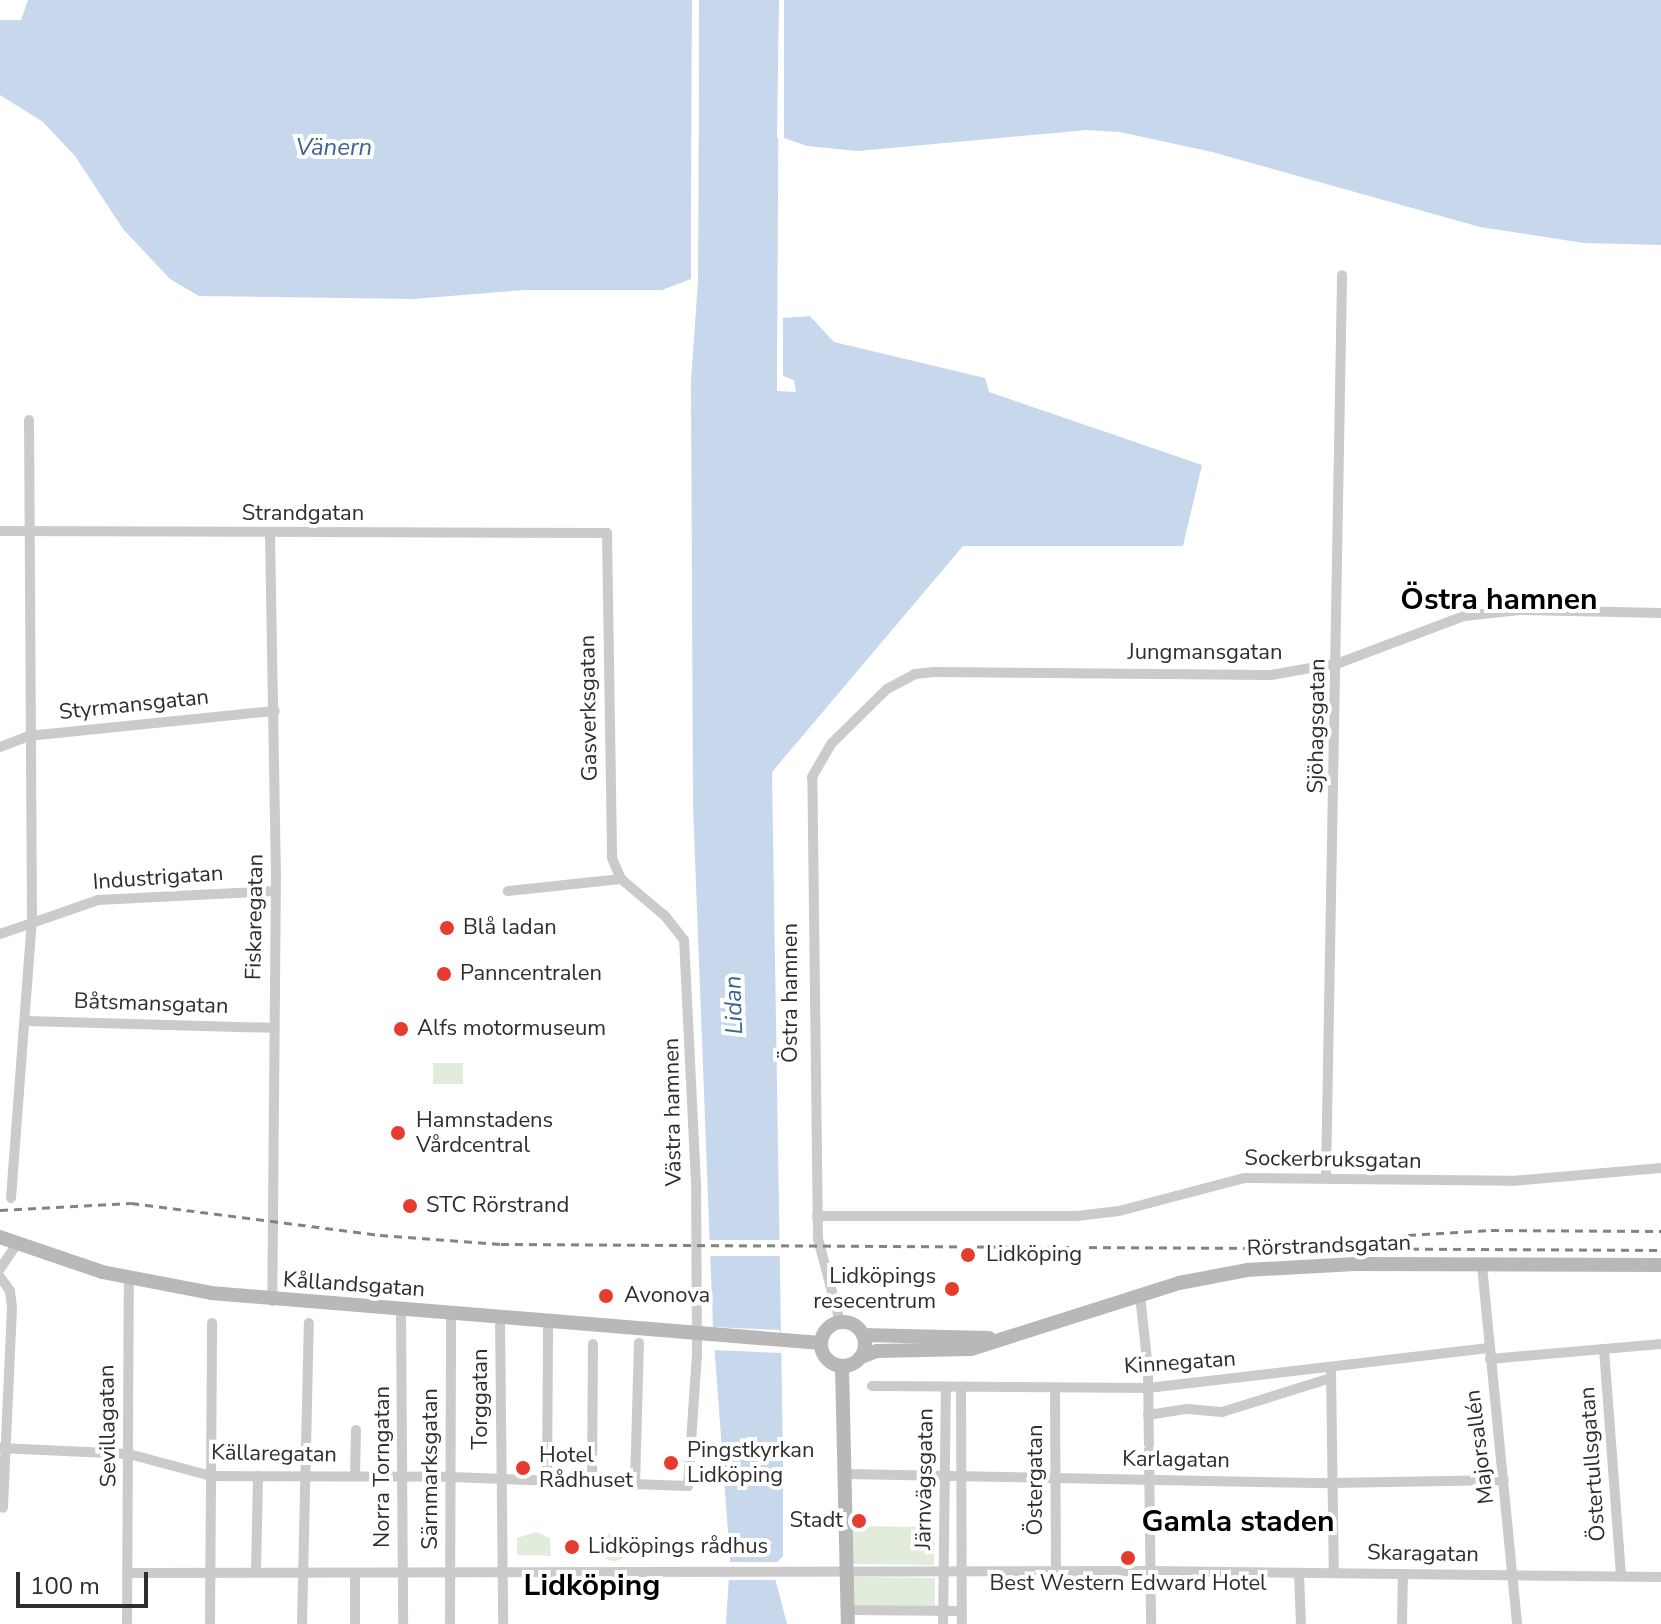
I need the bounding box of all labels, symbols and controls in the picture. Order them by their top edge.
water label: Vänern [296,134,372,162]
street label: Strandgatan [242,501,364,527]
district label: Östra hamnen [1400,582,1598,618]
street label: Gasverksgatan [575,635,603,781]
street label: Jungmansgatan [1128,640,1282,666]
street label: Sjöhagsgatan [1303,658,1331,794]
street label: Styrmansgatan [58,684,210,726]
street label: Fiskaregatan [241,854,269,980]
street label: Industrigatan [92,860,224,896]
place label: Blå ladan [463,915,557,941]
marker: Blå ladan [438,919,456,937]
street label: Östra hamnen [778,923,804,1063]
place label: Panncentralen [460,961,602,987]
marker: Panncentralen [435,965,453,983]
water label: Lidan [719,975,749,1035]
street label: Båtsmansgatan [73,988,229,1020]
place label: Alfs motormuseum [417,1016,606,1042]
marker: Alfs motormuseum [392,1020,410,1038]
street label: Västra hamnen [659,1038,687,1186]
place label: Hamnstadens Vårdcentral [416,1107,553,1158]
marker: Hamnstadens Vårdcentral [387,1122,409,1144]
street label: Sockerbruksgatan [1244,1145,1422,1175]
place label: STC Rörstrand [426,1193,569,1219]
marker: STC Rörstrand [401,1197,419,1215]
street label: Rörstrandsgatan [1246,1230,1412,1262]
place label: Lidköping [986,1242,1082,1268]
marker: Lidköping [957,1244,979,1266]
place label: Lidköpings resecentrum [813,1263,936,1314]
street label: Kållandsgatan [282,1267,426,1303]
marker: Lidköpings resecentrum [943,1280,961,1298]
place label: Avonova [624,1283,710,1309]
marker: Avonova [595,1285,617,1307]
street label: Kinnegatan [1123,1346,1237,1380]
street label: Torggatan [468,1349,494,1449]
street label: Sevillagatan [94,1364,122,1488]
street label: Norra Torngatan [370,1386,396,1548]
street label: Östertullsgatan [1574,1386,1612,1542]
street label: Särnmarksgatan [418,1388,444,1550]
street label: Majorsallén [1460,1388,1500,1506]
street label: Järnvägsgatan [911,1408,939,1550]
street label: Östergatan [1023,1425,1049,1535]
place label: Pingstkyrkan Lidköping [687,1437,814,1488]
street label: Källaregatan [211,1440,337,1468]
place label: Hotel Rådhuset [539,1442,633,1494]
street label: Karlagatan [1122,1446,1230,1474]
marker: Pingstkyrkan Lidköping [662,1454,680,1472]
marker: Hotel Rådhuset [514,1459,532,1477]
district label: Gamla staden [1141,1504,1335,1540]
place label: Stadt [790,1508,843,1534]
marker: Stadt [850,1512,868,1530]
place label: Lidköpings rådhus [588,1534,768,1560]
marker: Lidköpings rådhus [563,1538,581,1556]
street label: Skaragatan [1367,1540,1479,1568]
marker: Best Western Edward Hotel [1119,1549,1137,1567]
scale bar [20,1556,152,1606]
district label: Lidköping [524,1568,660,1604]
text: 100 m [30,1570,100,1602]
place label: Best Western Edward Hotel [989,1571,1267,1597]

